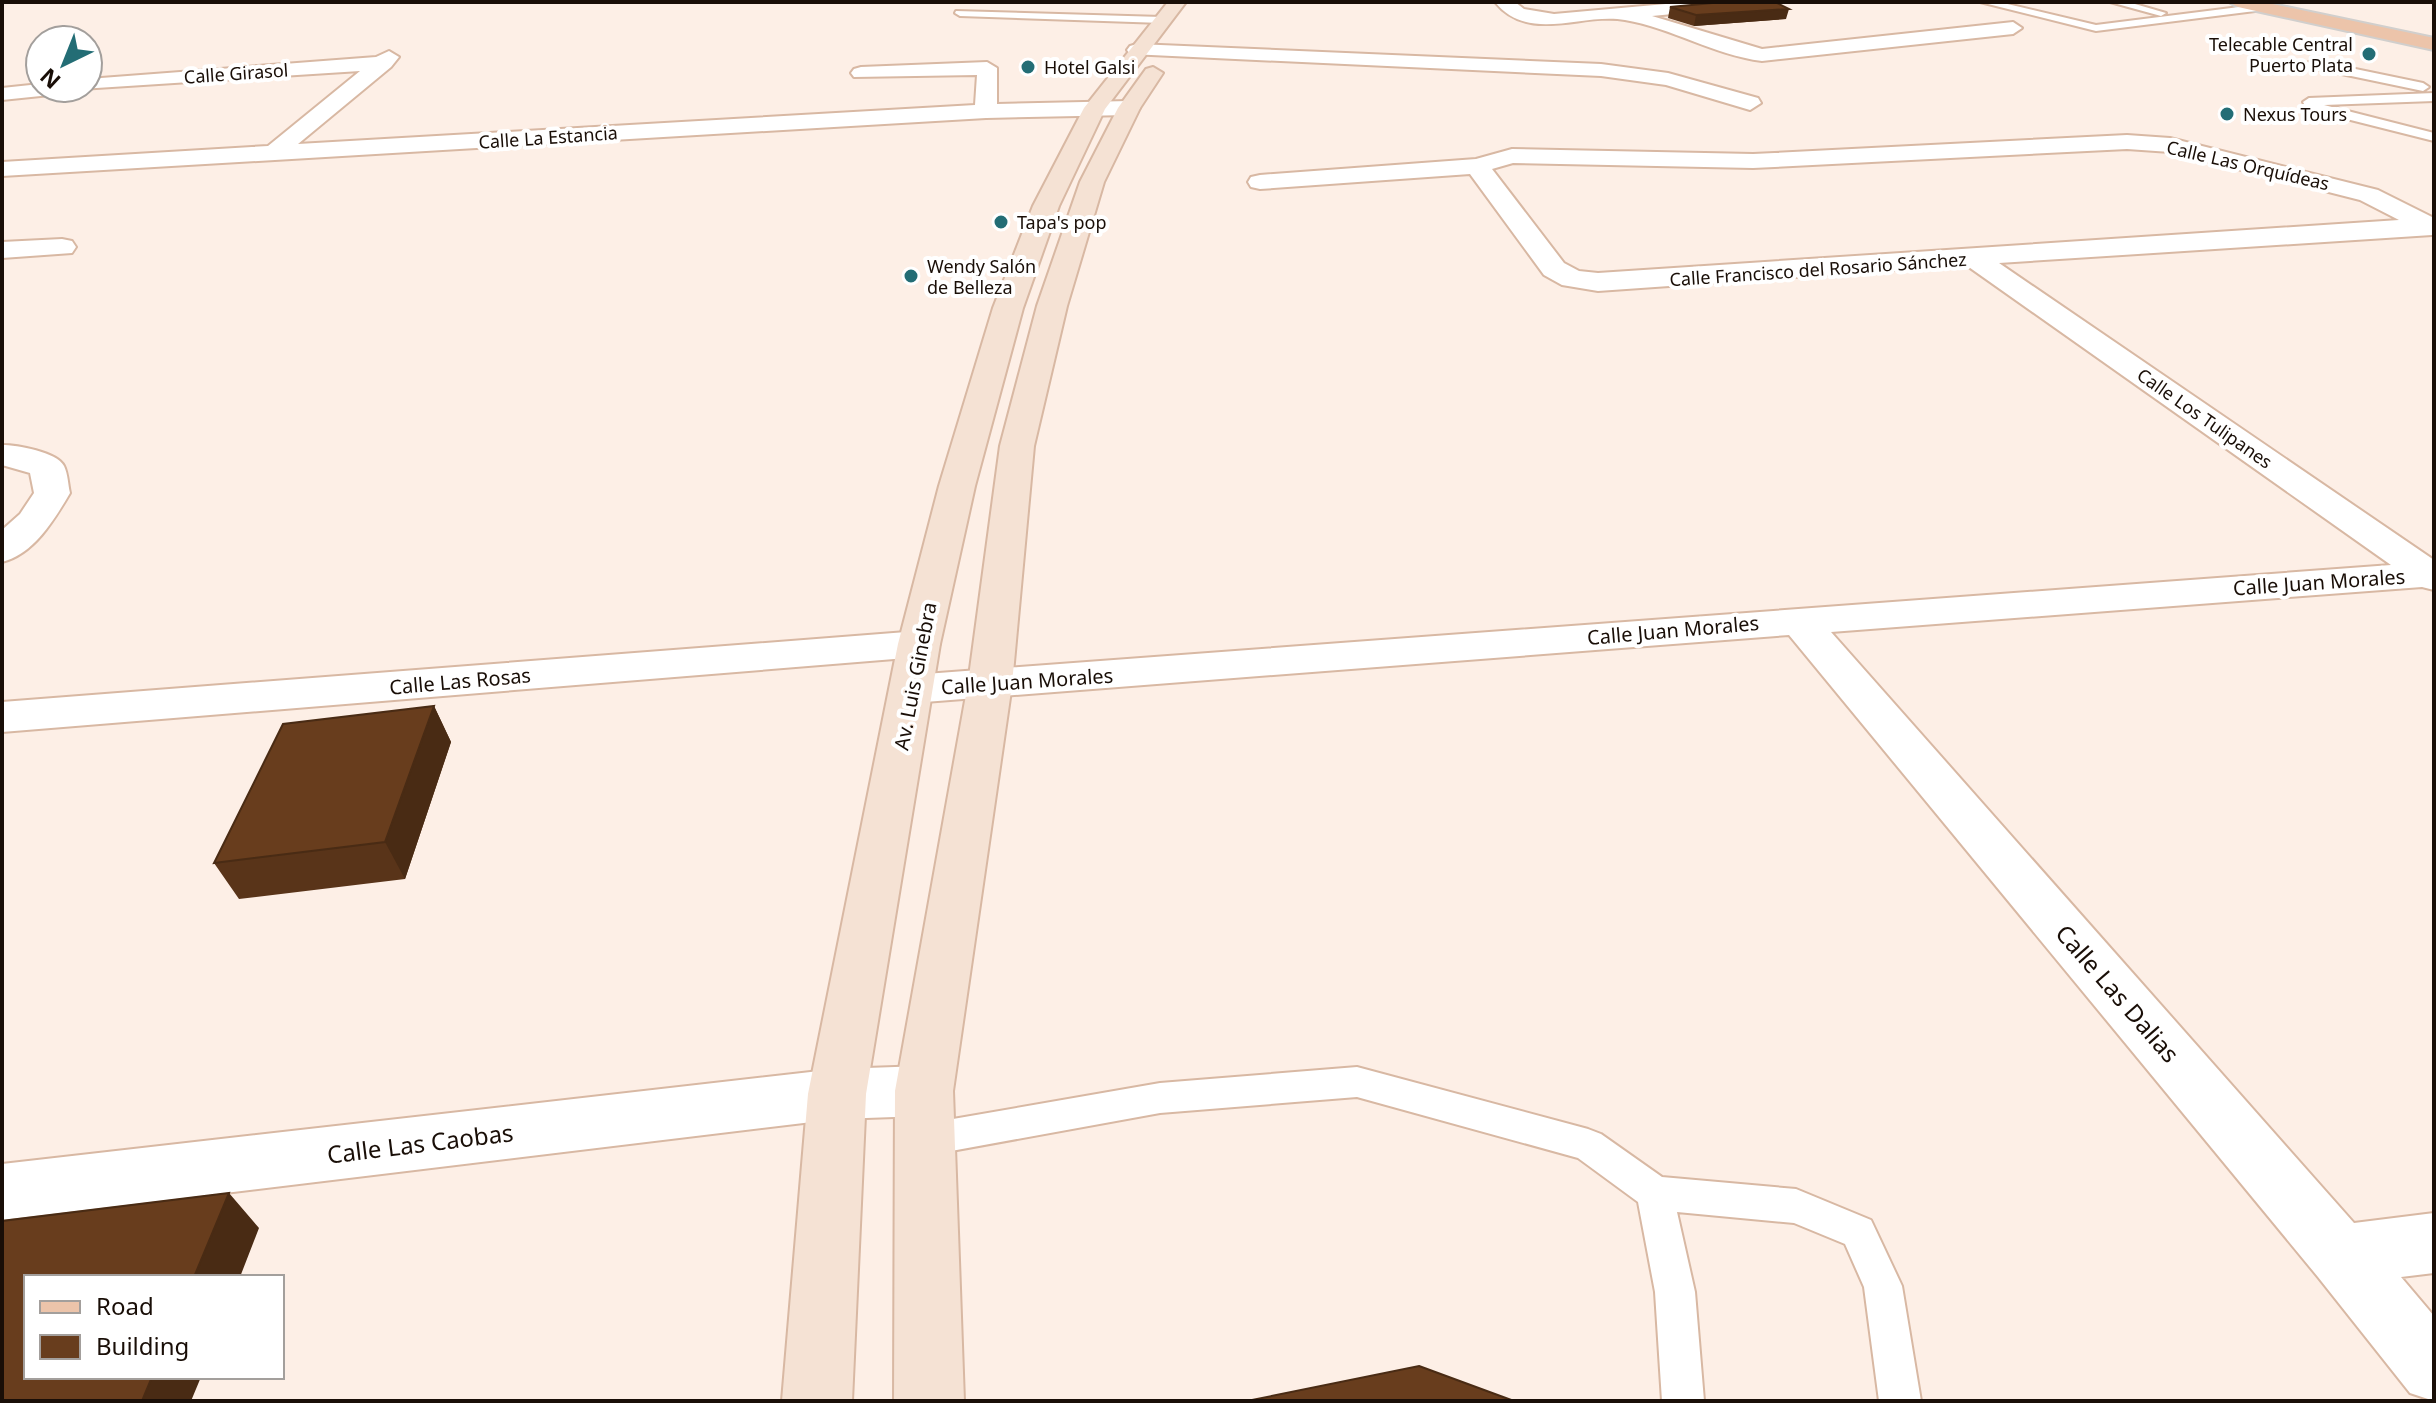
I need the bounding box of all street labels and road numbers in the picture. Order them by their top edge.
street label: Calle Girasol [183,57,289,89]
street label: Calle La Estancia [478,120,618,154]
street label: Calle Las Orquídeas [2164,135,2332,195]
street label: Calle Francisco del Rosario Sánchez [1669,247,1967,291]
street label: Calle Los Tulipanes [2133,362,2277,474]
street label: Calle Juan Morales [2232,563,2406,601]
street label: Av. Luis Ginebra [887,600,943,752]
street label: Calle Juan Morales [1586,609,1760,651]
street label: Calle Las Rosas [388,661,532,701]
street label: Calle Juan Morales [940,662,1114,700]
street label: Calle Las Dalias [2049,917,2187,1069]
street label: Calle Las Caobas [325,1115,515,1171]

